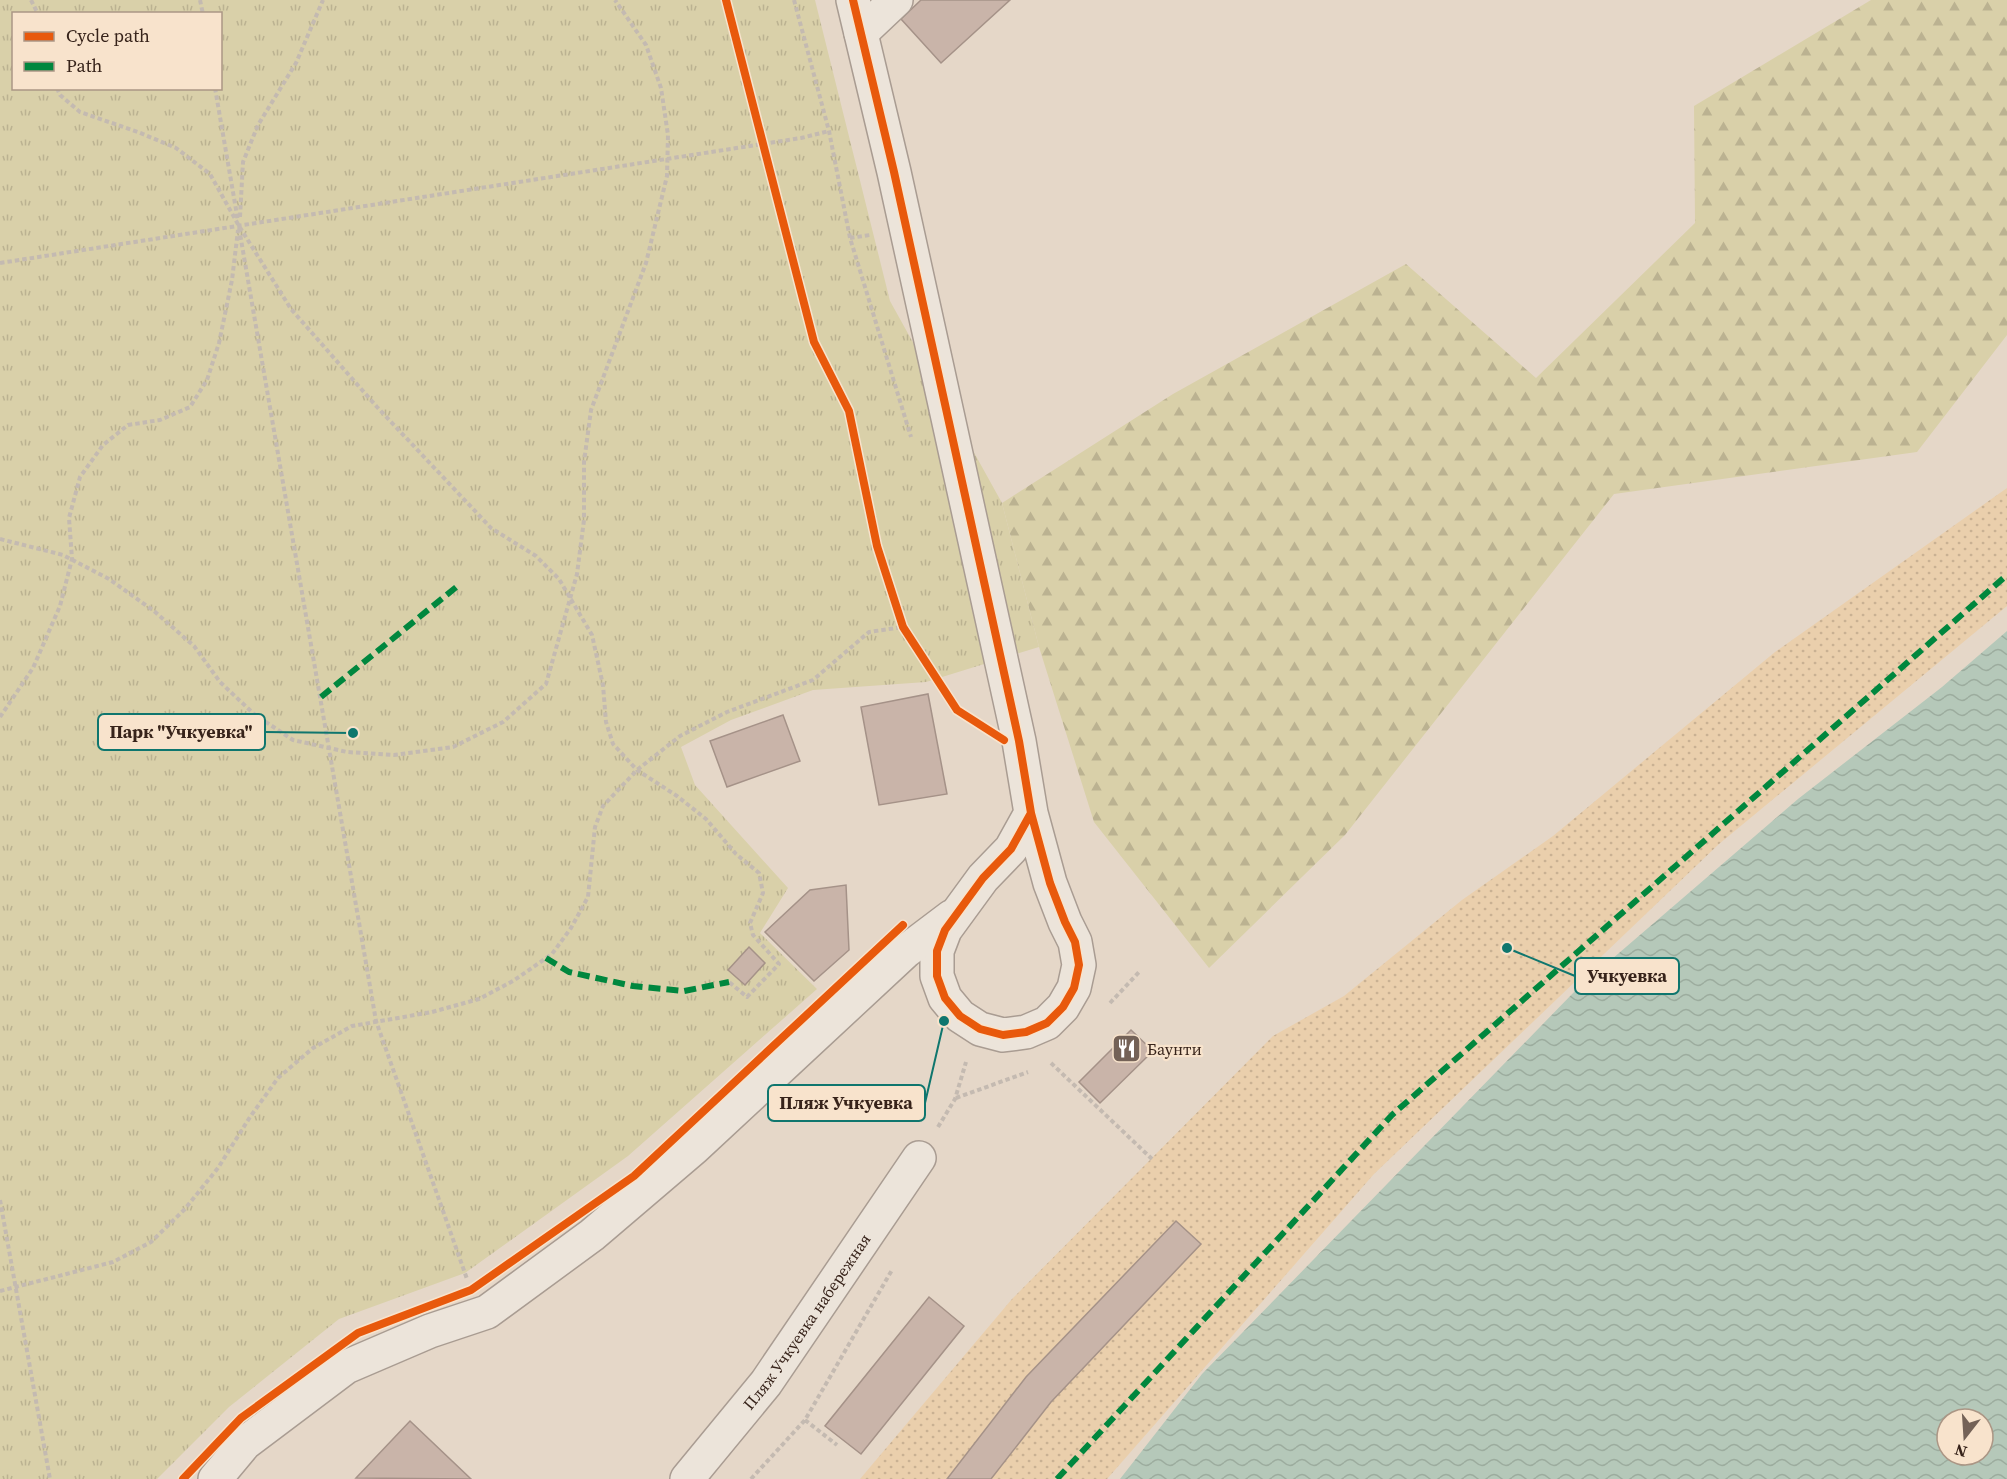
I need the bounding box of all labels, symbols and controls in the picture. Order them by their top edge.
legend [12,12,222,90]
text: Cycle path [66,23,150,48]
text: Path [66,53,103,78]
callout: Парк "Учкуевка" [98,714,265,750]
text: Парк "Учкуевка" [109,719,253,744]
callout: Учкуевка [1575,958,1679,994]
text: Учкуевка [1587,963,1668,988]
restaurant icon: Баунти [1110,1033,1142,1065]
place label: Баунти [1147,1038,1202,1060]
callout: Пляж Учкуевка [768,1085,925,1121]
text: Пляж Учкуевка [779,1090,913,1115]
street label: Пляж Учкуевка набережная [738,1229,876,1414]
north arrow [1935,1407,1995,1467]
text: N [1951,1439,1969,1464]

